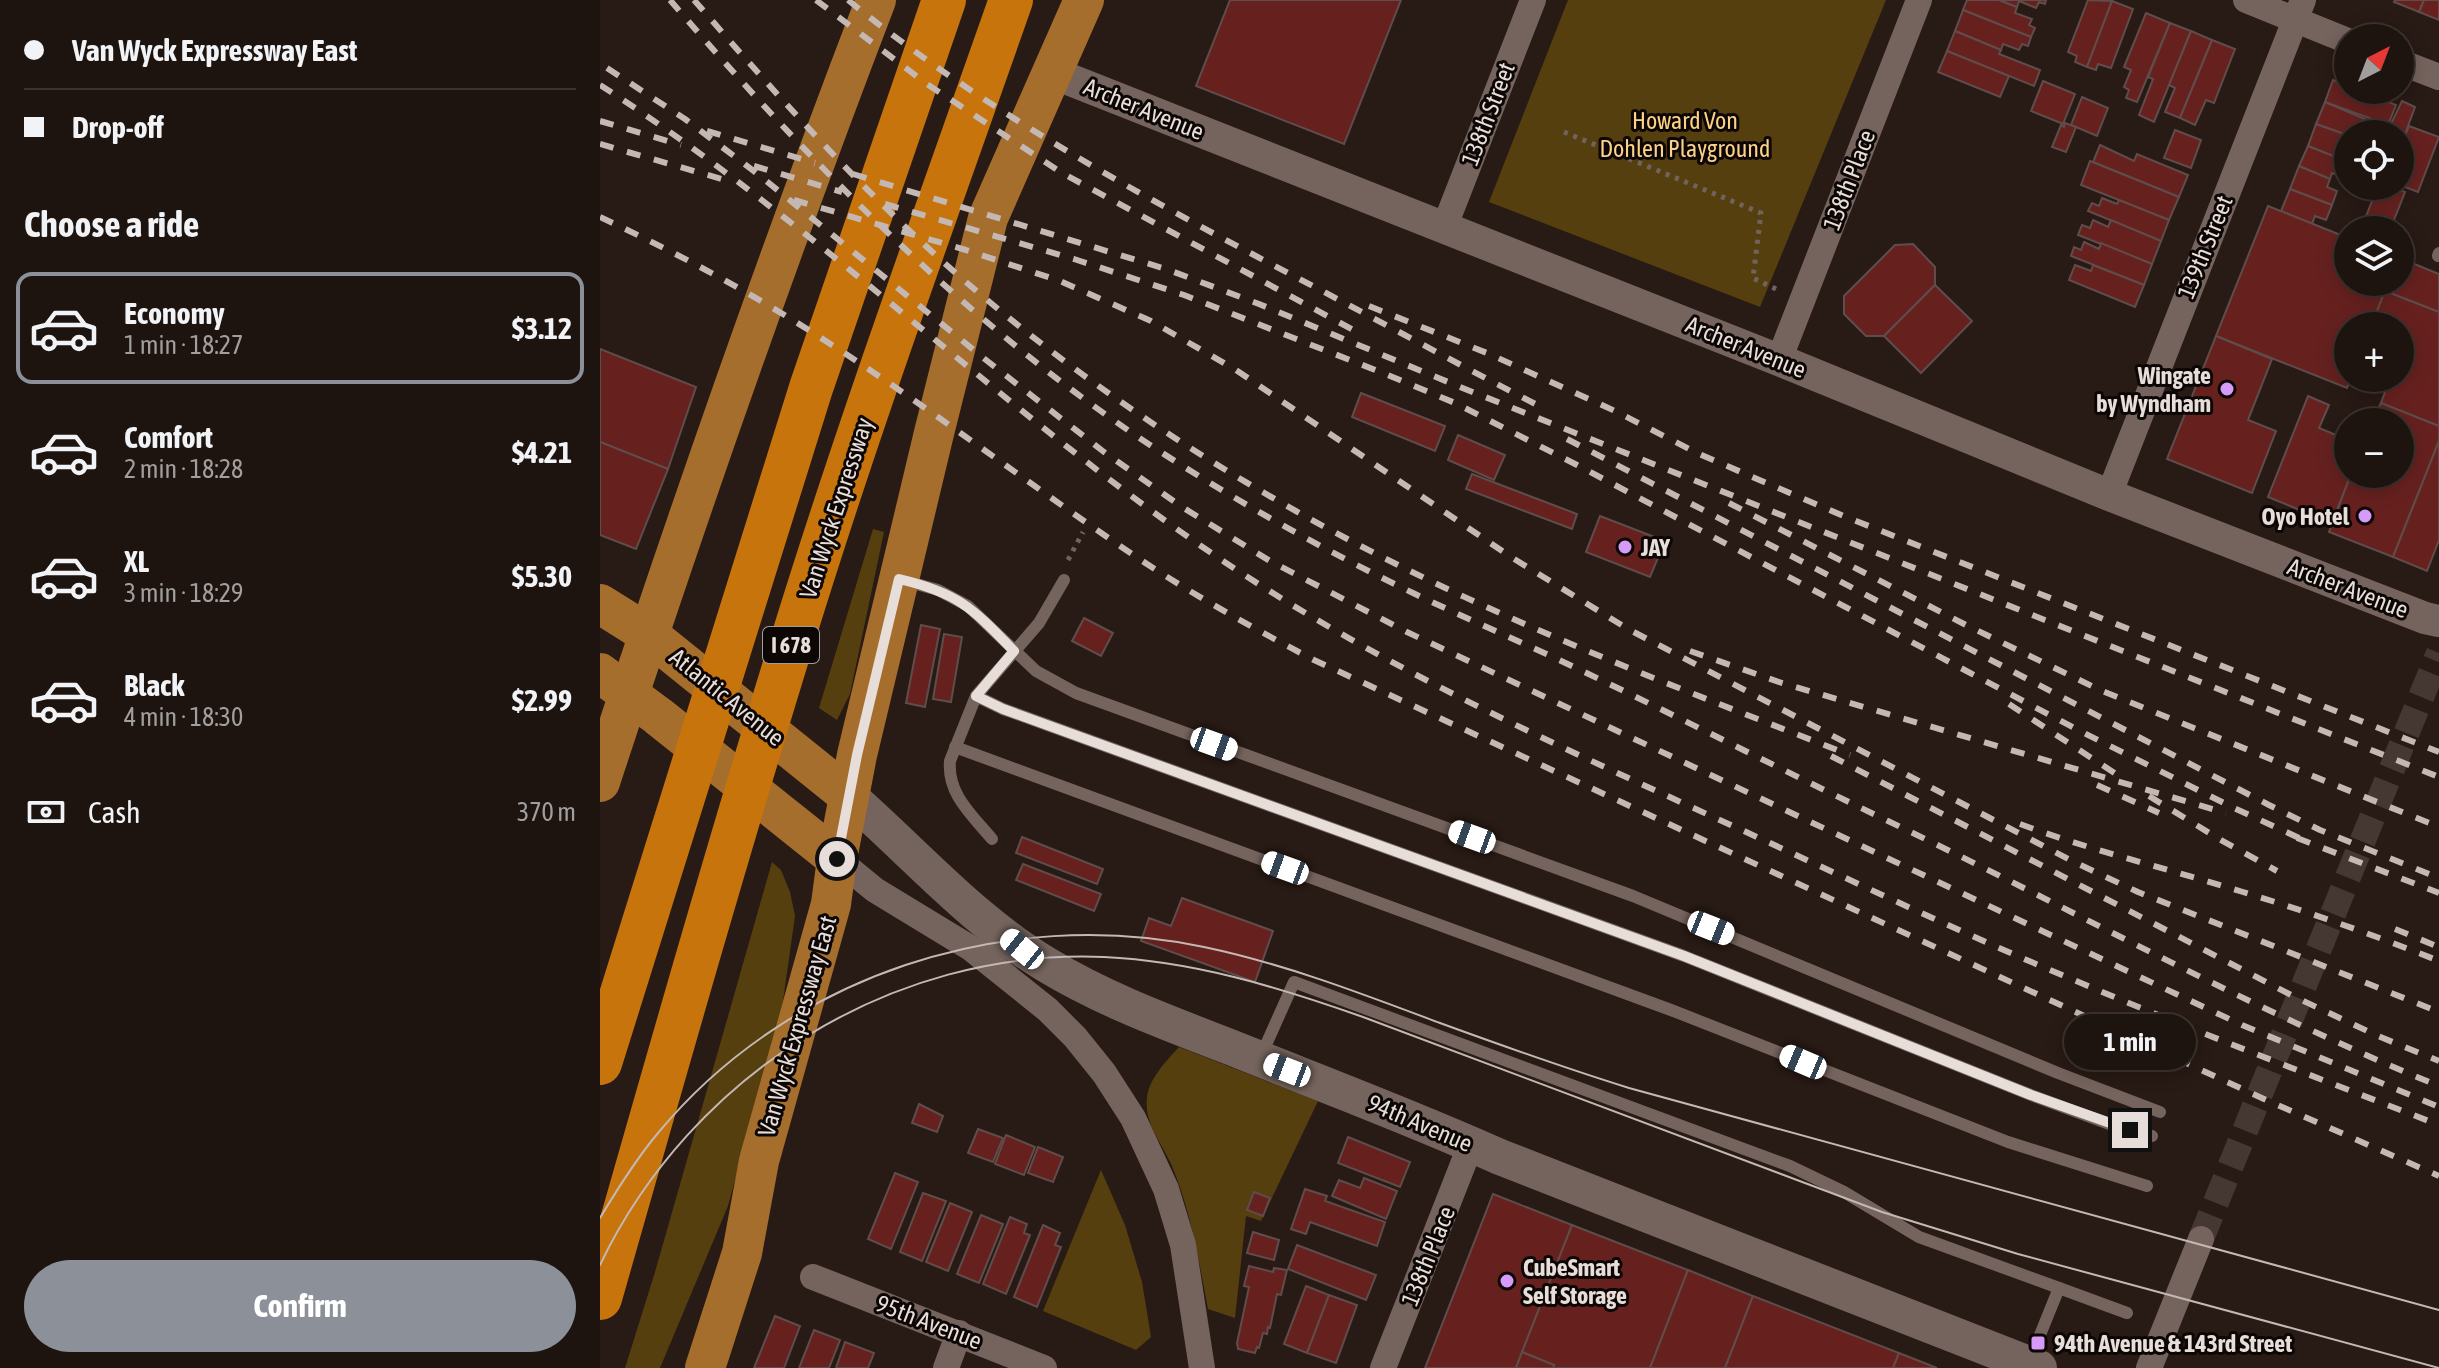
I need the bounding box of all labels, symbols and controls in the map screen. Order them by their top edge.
north arrow [2334,24,2414,104]
map controls [2334,24,2414,488]
text: Van Wyck Expressway East [72,33,357,67]
street label: 138th Street [1456,59,1520,169]
street label: Archer Avenue [1080,73,1208,145]
park label: Howard Von Dohlen Playground [1600,107,1770,162]
text: Drop-off [72,110,164,144]
button: locate [2334,120,2414,200]
street label: 138th Place [1818,126,1880,234]
street label: 139th Street [2172,192,2238,302]
text: Choose a ride [24,203,199,245]
button: layers [2334,216,2414,296]
icon: car [28,292,100,364]
text: Economy [124,296,225,330]
text: $3.12 [512,311,572,345]
street label: Archer Avenue [1682,311,1810,383]
button: + [2334,312,2414,392]
text: 1 min · 18:27 [124,330,243,360]
place label: Wingate by Wyndham [2096,362,2211,417]
marker: Wingate by Wyndham [2218,380,2236,398]
button: − [2334,408,2414,488]
street label: Van Wyck Expressway [794,414,878,602]
icon: car [28,416,100,488]
text: Comfort [124,420,213,454]
text: $4.21 [512,435,572,469]
text: 2 min · 18:28 [124,454,243,484]
place label: Oyo Hotel [2262,503,2350,530]
marker: Oyo Hotel [2356,507,2374,525]
place label: JAY [1640,534,1670,561]
marker: JAY [1616,538,1634,556]
icon: car [28,540,100,612]
text: XL [124,544,149,578]
street label: Archer Avenue [2284,553,2412,623]
text: $5.30 [512,559,572,593]
text: 3 min · 18:29 [124,578,243,608]
road number: I 678 [763,627,819,663]
street label: Atlantic Avenue [665,643,789,751]
icon: car [28,664,100,736]
text: Black [124,668,184,702]
text: $2.99 [512,683,572,717]
text: 4 min · 18:30 [124,702,243,732]
car [1187,725,1241,763]
icon: cash [24,790,68,834]
text: Cash [88,795,141,829]
text: 370 m [517,797,576,827]
car [1445,818,1499,856]
route start [819,841,855,877]
car [1258,849,1312,887]
car [1684,908,1738,948]
street label: Van Wyck Expressway East [753,912,841,1139]
car [996,925,1048,973]
callout: 1 min [2064,1014,2196,1070]
text: 1 min [2103,1027,2157,1057]
car [1776,1042,1830,1082]
car [1260,1050,1314,1090]
street label: 94th Avenue [1364,1089,1476,1157]
route end [2112,1112,2148,1148]
street label: 138th Place [1396,1202,1460,1310]
place label: CubeSmart Self Storage [1523,1254,1627,1309]
button: Confirm [24,1260,576,1352]
marker: CubeSmart Self Storage [1498,1272,1516,1290]
street label: 95th Avenue [872,1290,986,1354]
place label: 94th Avenue & 143rd Street [2054,1330,2292,1357]
marker: 94th Avenue & 143rd Street [2029,1334,2047,1352]

